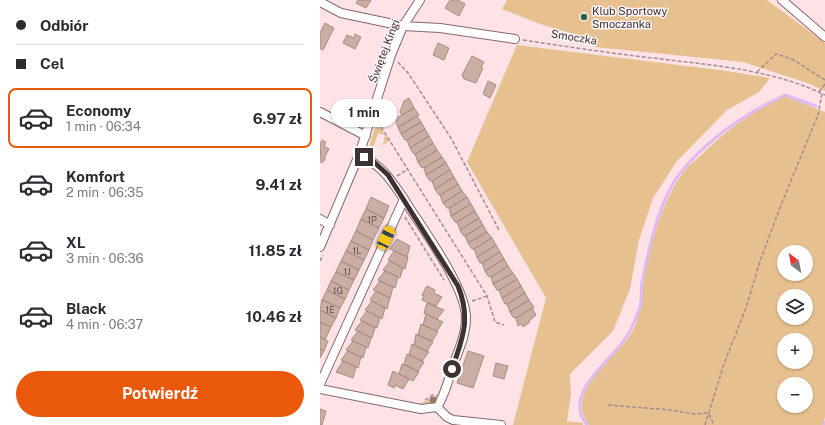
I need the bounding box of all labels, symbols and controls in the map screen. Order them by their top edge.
place label: Klub Sportowy Smoczanka [592,5,668,30]
marker: Klub Sportowy Smoczanka [579,12,589,22]
text: Odbiór [40,17,88,34]
street label: Świętej Kingi [365,17,402,84]
street label: Smoczka [550,27,598,47]
text: Cel [40,55,64,72]
callout: 1 min [331,99,397,127]
icon: car [18,100,54,136]
text: Economy [66,102,131,119]
text: 1 min [348,105,380,120]
text: 6.97 zł [253,110,302,127]
text: 1 min · 06:34 [66,119,141,134]
route end [355,148,373,166]
icon: car [18,166,54,202]
text: Komfort [66,168,125,185]
text: 9.41 zł [255,176,302,193]
text: 2 min · 06:35 [66,185,144,200]
house number: 1P [367,214,377,225]
car [375,225,397,251]
icon: car [18,232,54,268]
text: XL [66,234,85,251]
text: 11.85 zł [249,242,302,259]
house number: 1L [353,245,361,256]
north arrow [777,245,813,281]
map controls [777,245,813,413]
text: 3 min · 06:36 [66,251,144,266]
house number: 1J [343,266,351,277]
house number: 1G [333,285,343,296]
button: layers [777,289,813,325]
icon: car [18,298,54,334]
text: Black [66,300,106,317]
house number: 1E [325,304,335,315]
text: 10.46 zł [246,308,302,325]
text: 4 min · 06:37 [66,317,143,332]
button: + [777,333,813,369]
route start [443,360,461,378]
button: Potwierdź [16,371,304,417]
button: − [777,377,813,413]

